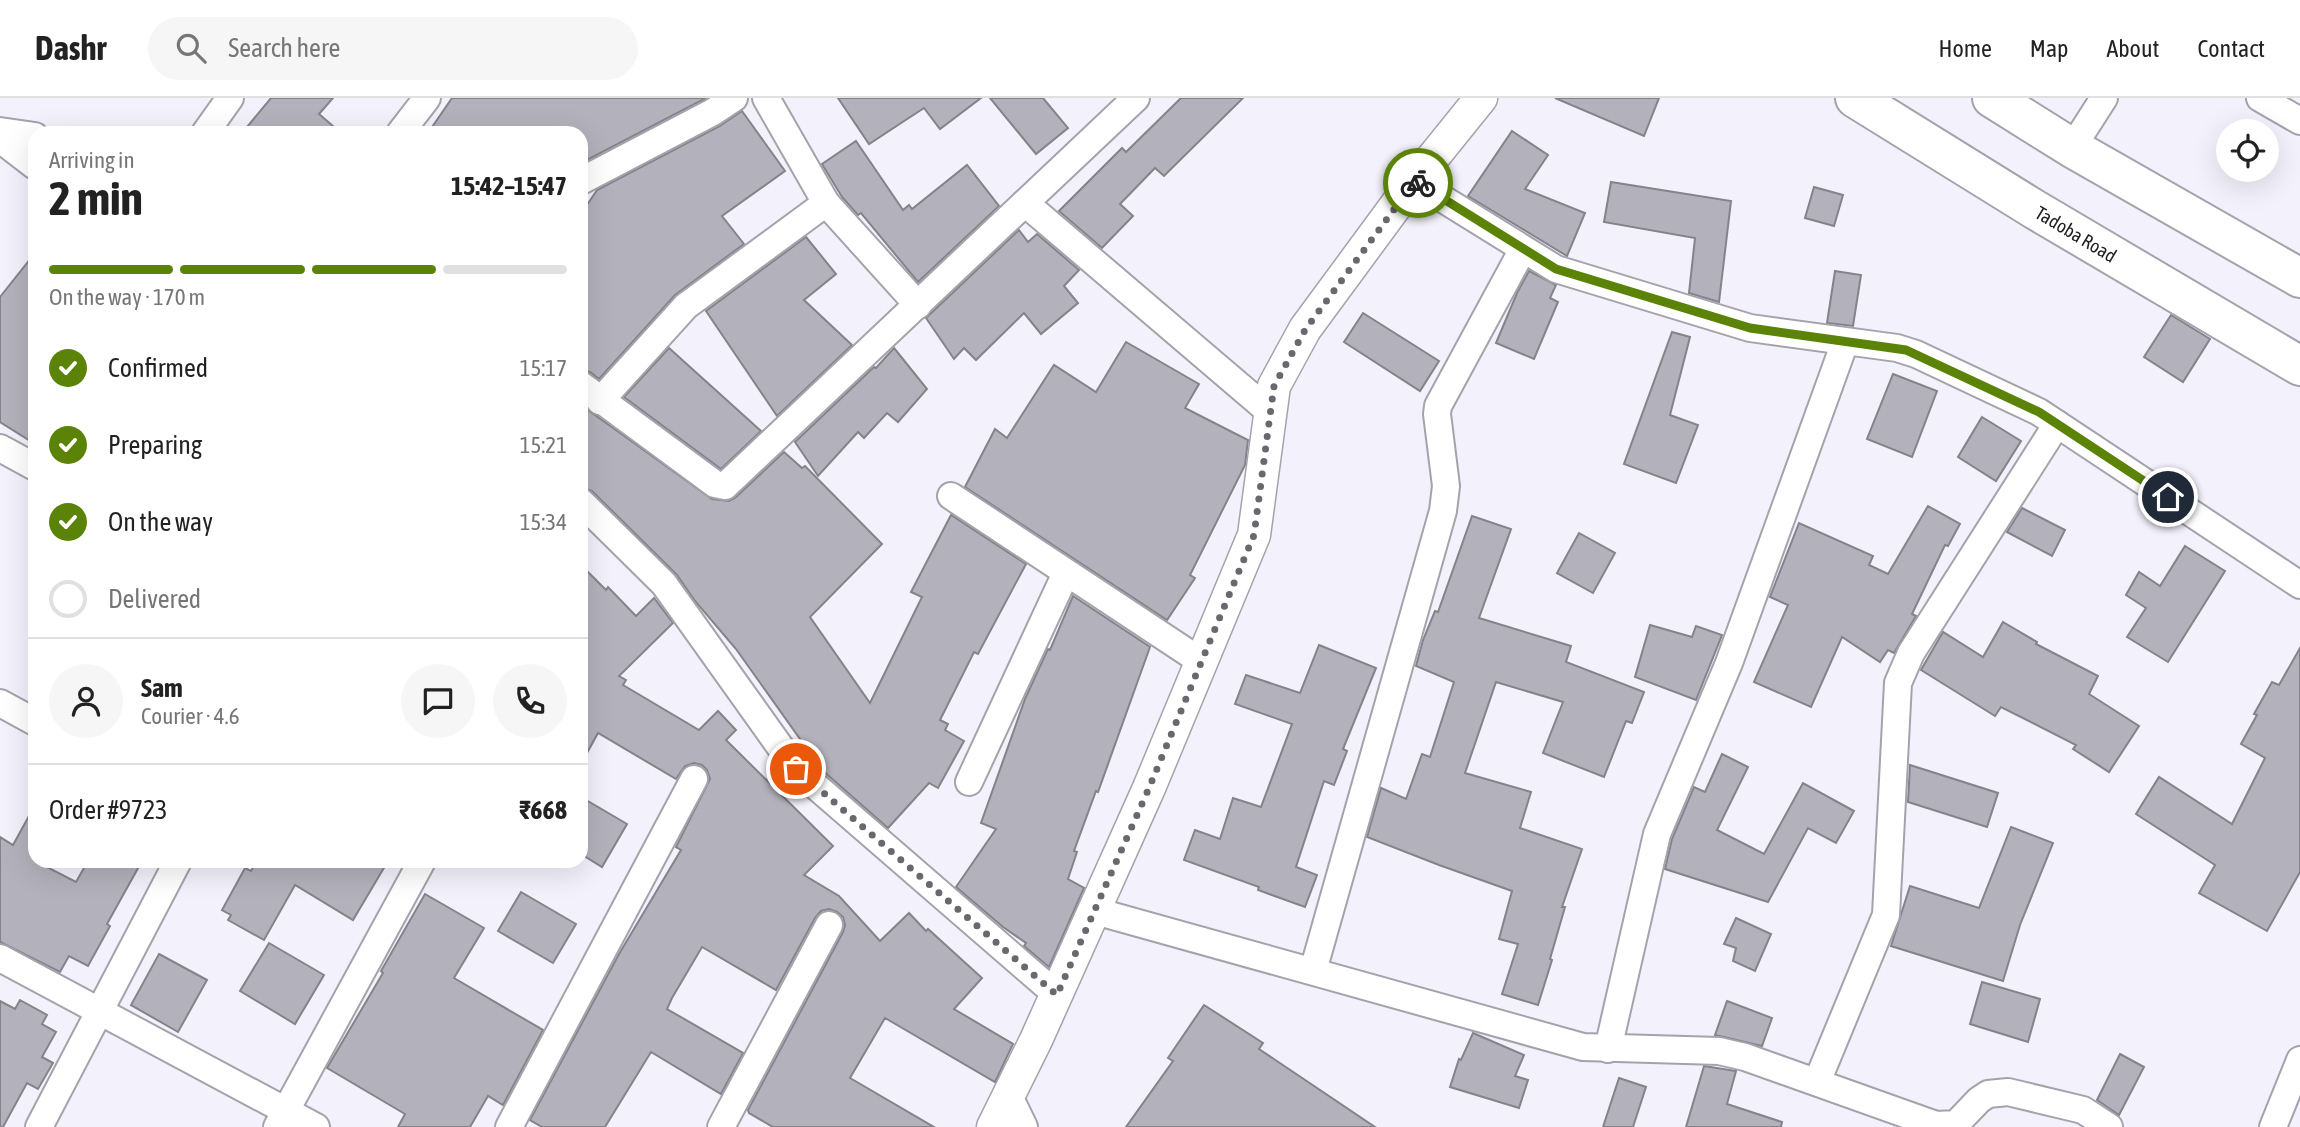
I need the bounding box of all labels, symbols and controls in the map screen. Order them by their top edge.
search box [148,17,638,80]
text: Dashr [35,29,106,67]
icon: search [172,29,210,67]
text: Search here [228,33,340,63]
text: Home [1938,35,1992,62]
text: Map [2030,35,2068,62]
text: About [2106,35,2159,62]
text: Contact [2197,35,2265,62]
map controls [2216,119,2279,182]
button: locate [2216,119,2279,182]
text: Arriving in [49,147,135,173]
courier [1383,148,1453,218]
icon: bike [1399,164,1437,202]
text: 15:42–15:47 [451,171,567,201]
text: 2 min [49,172,143,225]
street label: Tadoba Road [2032,201,2120,267]
text: On the way · 170 m [49,284,205,310]
icon: check [49,349,87,387]
text: Confirmed [108,353,208,383]
text: 15:17 [520,355,567,381]
icon: check [49,426,87,464]
text: Preparing [108,430,202,460]
text: 15:21 [520,432,567,458]
pin [2138,467,2198,527]
icon: home [2149,478,2187,516]
icon: check [49,503,87,541]
text: On the way [108,507,213,537]
text: 15:34 [520,509,567,535]
text: Delivered [108,584,201,614]
button: person [49,664,123,738]
button: chat [401,664,475,738]
button: phone [493,664,567,738]
text: Sam [141,673,183,703]
text: Courier · 4.6 [141,703,240,729]
pin [766,739,826,799]
icon: bag [777,750,815,788]
text: Order #9723 [49,795,168,825]
text: ₹668 [519,795,567,825]

